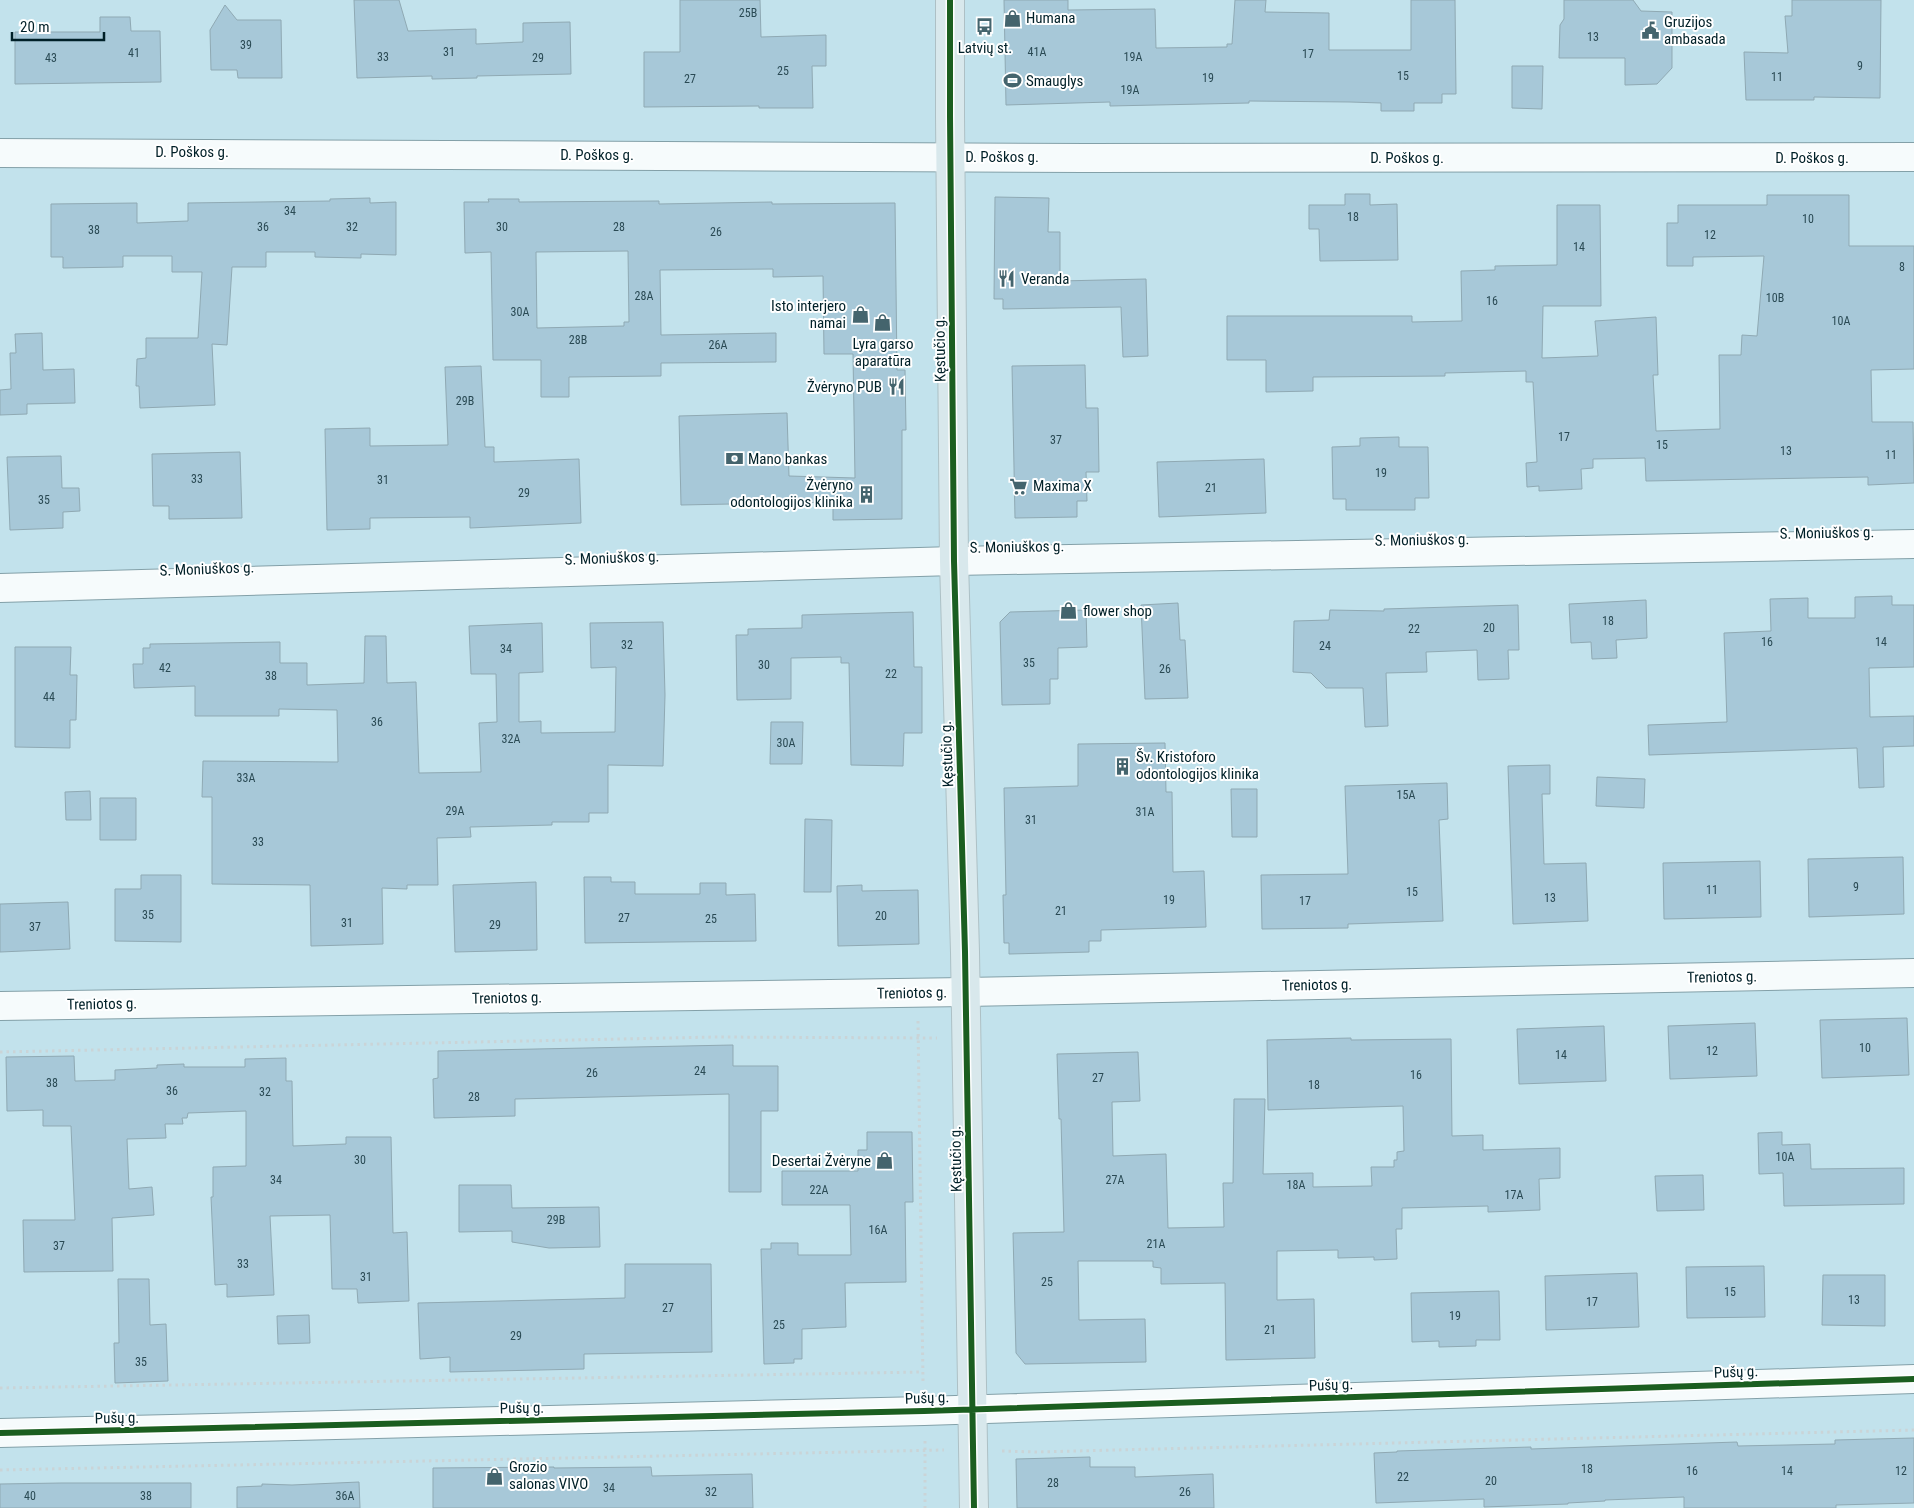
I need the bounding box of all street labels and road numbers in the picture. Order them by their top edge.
street label: D. Poškos g. [155,143,229,161]
street label: D. Poškos g. [560,146,634,164]
street label: D. Poškos g. [965,148,1039,166]
street label: D. Poškos g. [1370,149,1444,167]
street label: D. Poškos g. [1775,149,1849,167]
street label: Kęstučio g. [930,316,950,382]
street label: S. Moniuškos g. [1779,523,1875,543]
street label: S. Moniuškos g. [1374,530,1470,550]
street label: S. Moniuškos g. [969,537,1065,557]
street label: S. Moniuškos g. [564,547,660,569]
street label: S. Moniuškos g. [159,558,255,580]
street label: Kęstučio g. [937,721,957,787]
street label: Treniotos g. [1687,967,1757,987]
street label: Treniotos g. [1282,975,1352,995]
street label: Treniotos g. [877,983,947,1003]
street label: Treniotos g. [472,988,542,1008]
street label: Treniotos g. [67,994,137,1014]
street label: Kęstučio g. [946,1126,966,1192]
street label: Pušų g. [1713,1362,1759,1382]
street label: Pušų g. [1308,1375,1354,1395]
street label: Pušų g. [904,1388,950,1408]
street label: Pušų g. [500,1399,544,1417]
street label: Pušų g. [95,1409,139,1427]

